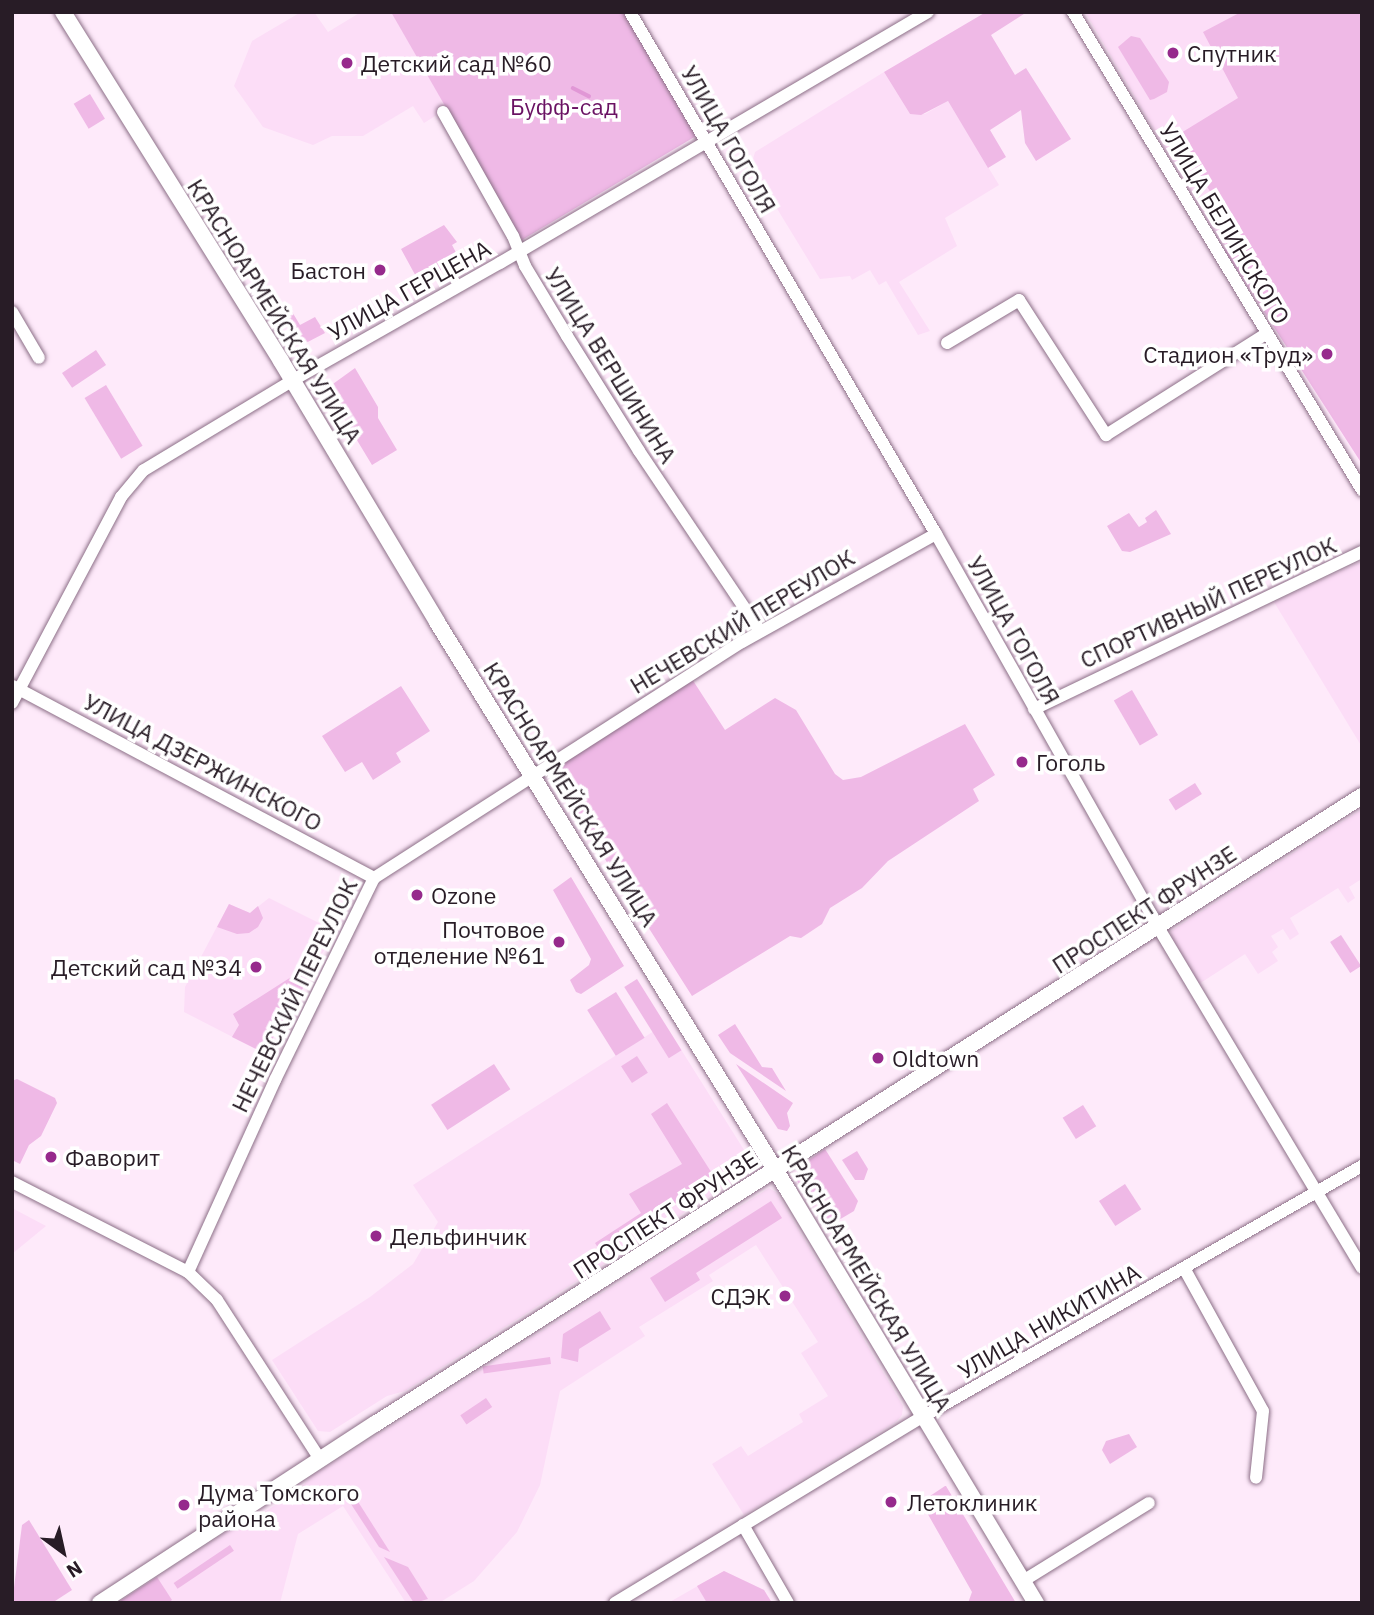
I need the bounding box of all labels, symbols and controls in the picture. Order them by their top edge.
place label: Спутник [1187,39,1277,67]
marker: Спутник [1165,45,1181,61]
place label: Детский сад №60 [361,49,552,77]
marker: Детский сад №60 [339,55,355,71]
street label: УЛИЦА ГОГОЛЯ [676,60,782,218]
park label: Буфф-сад [510,92,618,120]
street label: УЛИЦА БЕЛИНСКОГО [1154,117,1296,329]
street label: КРАСНОАРМЕЙСКАЯ УЛИЦА [182,174,368,448]
street label: УЛИЦА ГЕРЦЕНА [323,234,495,346]
place label: Бастон [290,256,366,284]
marker: Бастон [372,262,388,278]
street label: УЛИЦА ВЕРШИНИНА [540,262,682,468]
place label: Стадион «Труд» [1143,340,1313,368]
marker: Стадион «Труд» [1319,346,1335,362]
street label: СПОРТИВНЫЙ ПЕРЕУЛОК [1076,530,1340,674]
street label: НЕЧЕВСКИЙ ПЕРЕУЛОК [625,543,859,699]
street label: УЛИЦА ГОГОЛЯ [962,551,1066,709]
street label: КРАСНОАРМЕЙСКАЯ УЛИЦА [478,657,664,931]
street label: УЛИЦА ДЗЕРЖИНСКОГО [79,687,327,837]
place label: Гоголь [1036,748,1105,776]
marker: Гоголь [1014,754,1030,770]
street label: ПРОСПЕКТ ФРУНЗЕ [1047,839,1241,979]
street label: НЕЧЕВСКИЙ ПЕРЕУЛОК [225,874,363,1116]
place label: Ozone [431,881,496,909]
marker: Ozone [409,887,425,903]
place label: Почтовое отделение №61 [374,915,545,969]
marker: Почтовое отделение №61 [551,934,567,950]
place label: Детский сад №34 [51,953,242,981]
marker: Детский сад №34 [248,959,264,975]
place label: Oldtown [892,1044,979,1072]
marker: Oldtown [870,1050,886,1066]
street label: КРАСНОАРМЕЙСКАЯ УЛИЦА [776,1140,958,1416]
place label: Фаворит [65,1143,160,1171]
street label: ПРОСПЕКТ ФРУНЗЕ [568,1144,762,1284]
marker: Фаворит [43,1149,59,1165]
place label: Дельфинчик [390,1222,527,1250]
marker: Дельфинчик [368,1228,384,1244]
street label: УЛИЦА НИКИТИНА [953,1258,1145,1384]
place label: СДЭК [710,1282,771,1310]
marker: СДЭК [777,1288,793,1304]
place label: Дума Томского района [198,1478,359,1532]
place label: Летоклиник [907,1488,1037,1516]
marker: Летоклиник [881,1492,901,1512]
marker: Дума Томского района [176,1497,192,1513]
north arrow [28,1517,98,1587]
text: N [62,1556,87,1583]

